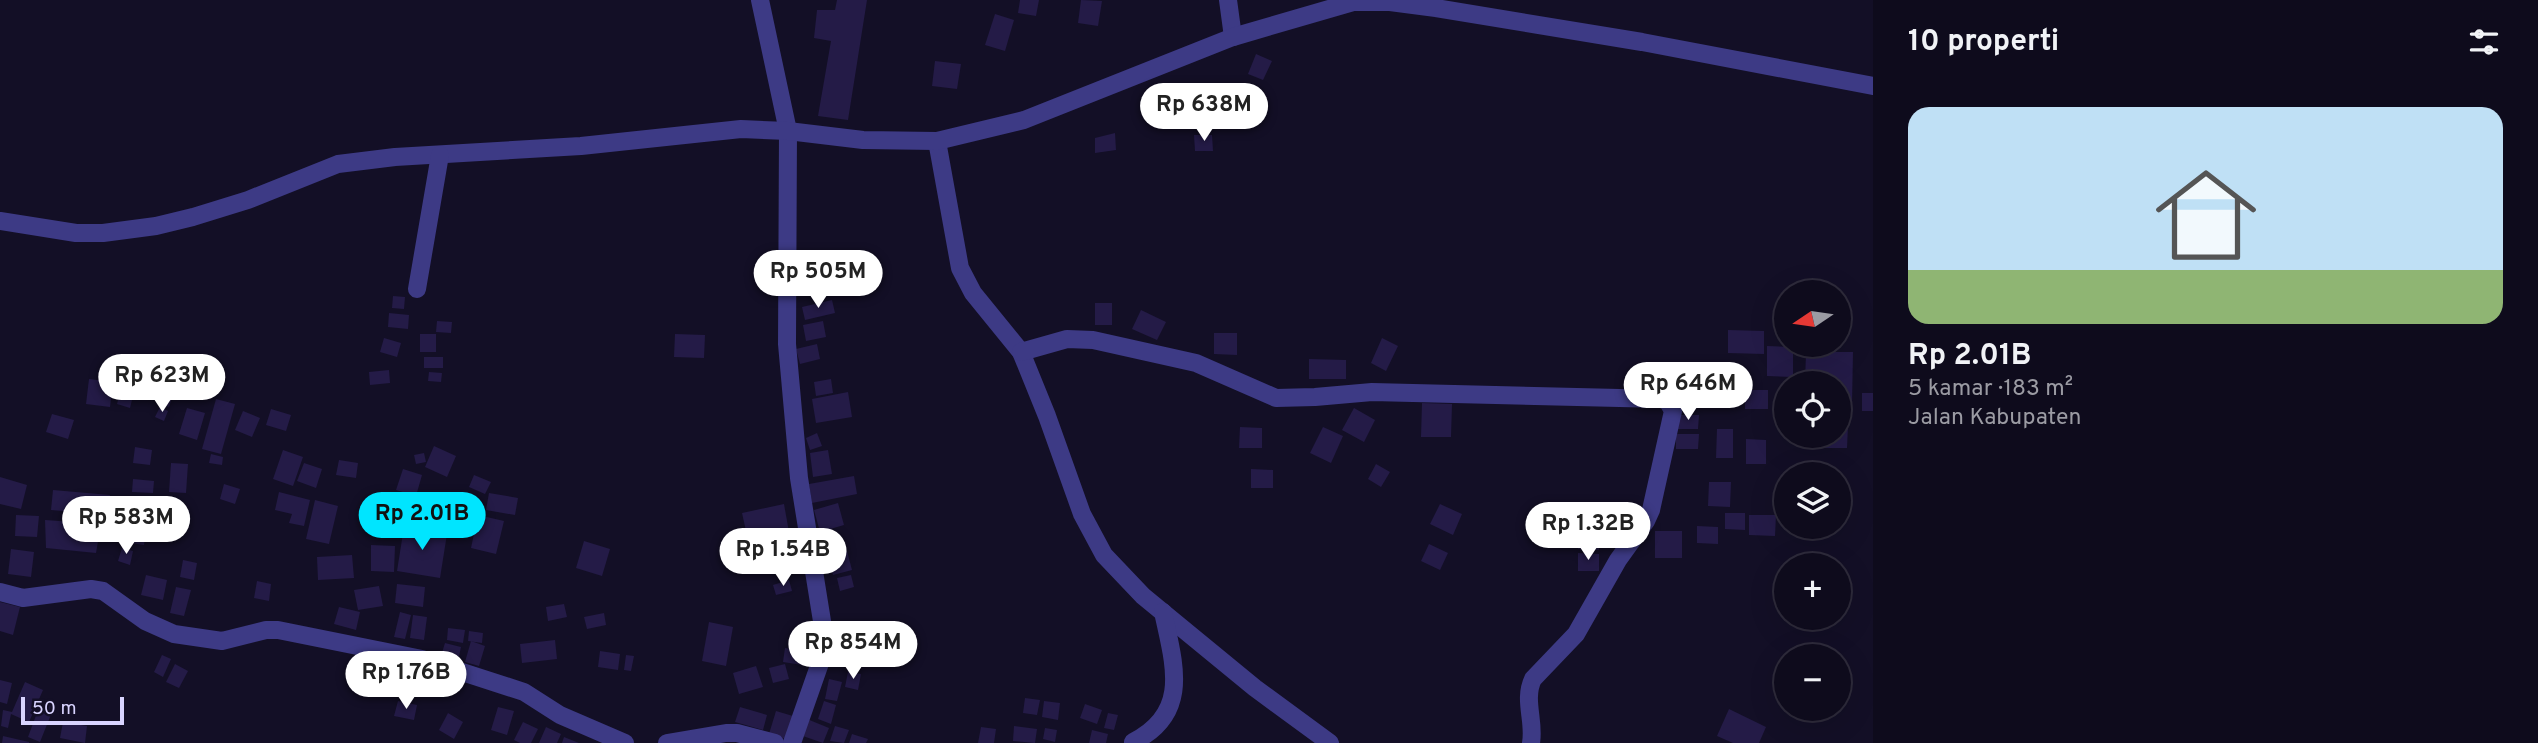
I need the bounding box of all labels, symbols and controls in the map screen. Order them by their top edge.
icon: filters [2465,23,2503,61]
text: 10 properti [1908,24,2059,61]
pin: Rp 638M [1139,83,1269,143]
text: Rp 638M [1156,91,1252,120]
icon: home [2143,152,2269,278]
pin: Rp 505M [753,250,883,310]
text: Rp 505M [770,258,866,287]
north arrow [1774,280,1852,357]
map controls [1774,280,1851,721]
text: Rp 2.01B [1908,338,2032,375]
pin: Rp 623M [97,354,227,414]
text: Rp 623M [114,362,210,391]
pin: Rp 646M [1623,362,1753,422]
text: Rp 646M [1640,370,1736,399]
button: locate [1774,371,1851,448]
text: 5 kamar · 183 m² [1908,375,2073,404]
text: Jalan Kabupaten [1908,404,2082,433]
button: layers [1774,462,1851,539]
pin: Rp 2.01B [350,492,494,552]
pin: Rp 583M [61,496,191,556]
text: Rp 2.01B [375,500,469,529]
pin: Rp 1.32B [1516,503,1660,562]
text: Rp 583M [78,504,174,533]
text: Rp 1.32B [1541,510,1635,539]
pin: Rp 1.54B [711,528,855,588]
text: Rp 1.54B [736,536,830,565]
button: + [1774,553,1851,630]
pin: Rp 854M [788,622,918,681]
text: Rp 854M [804,629,902,658]
button: − [1774,644,1851,721]
pin: Rp 1.76B [334,652,478,711]
text: Rp 1.76B [361,659,451,688]
scale bar [21,694,124,726]
text: 50 m [32,697,77,721]

